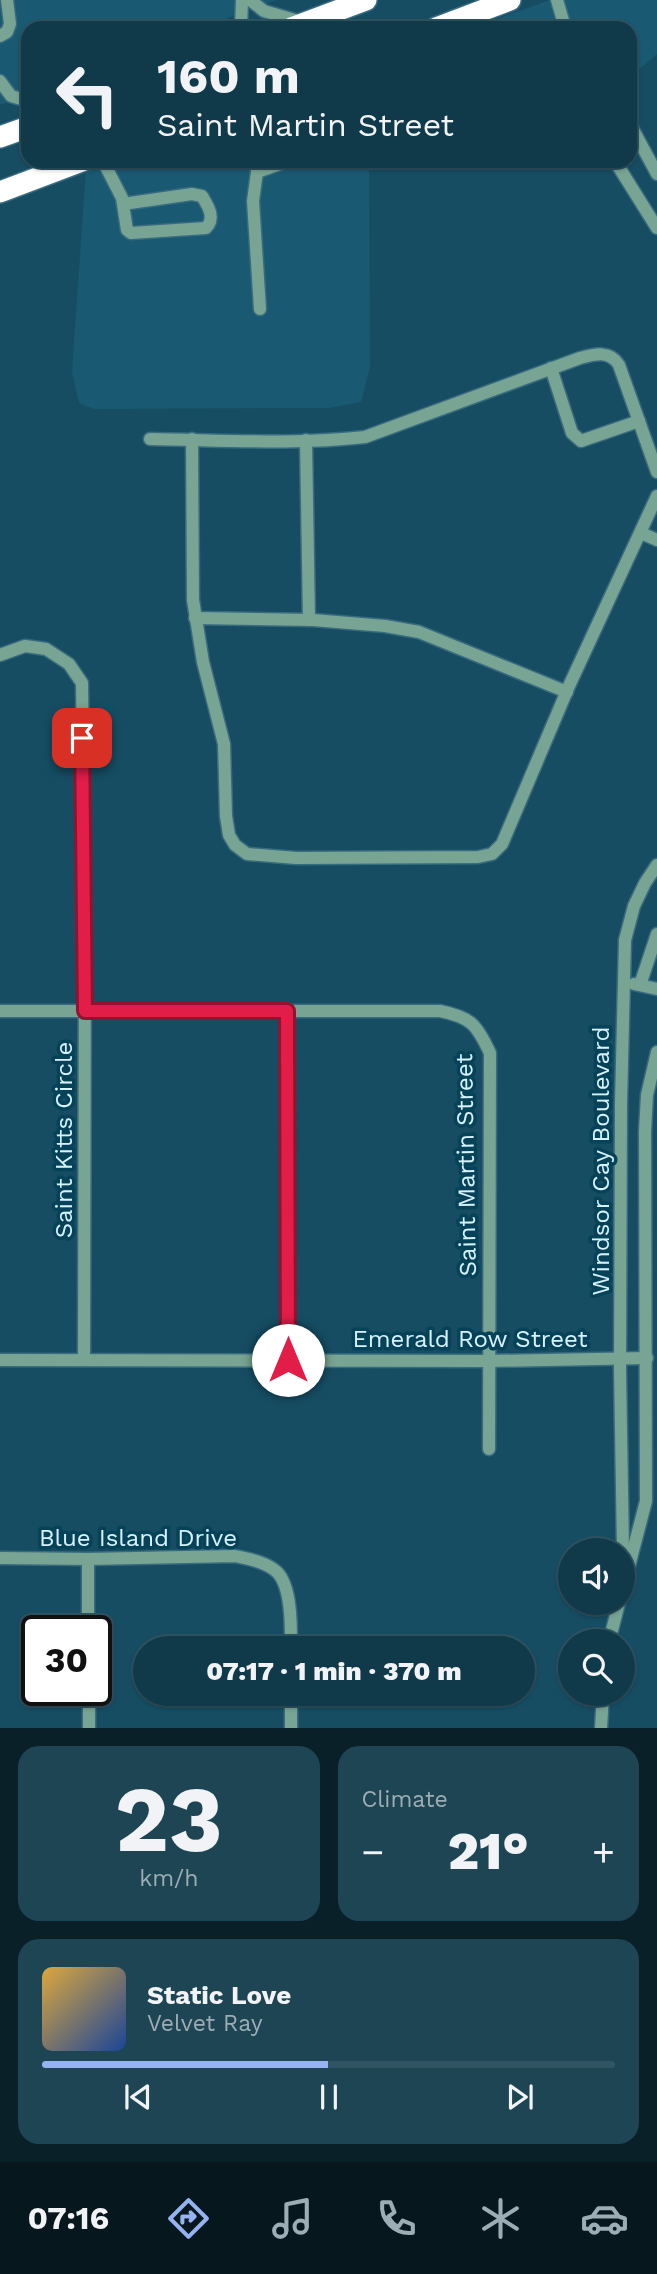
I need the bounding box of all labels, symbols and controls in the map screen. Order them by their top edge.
text: 160 m [157,47,300,105]
icon: left [42,49,133,140]
text: Saint Martin Street [157,106,454,144]
pin [52,708,112,768]
icon: arrive [63,719,101,757]
street label: Windsor Cay Boulevard [587,1026,615,1296]
street label: Saint Kitts Circle [50,1042,78,1238]
street label: Saint Martin Street [450,1053,482,1277]
position arrow [251,1323,325,1397]
street label: Emerald Row Street [352,1325,588,1353]
street label: Blue Island Drive [39,1524,237,1552]
map controls [558,1538,635,1706]
button: sound [558,1538,635,1615]
speed limit sign: 30 [21,1615,112,1706]
button: search [558,1629,635,1706]
text: 07:17 · 1 min · 370 m [206,1656,462,1686]
text: 23 [115,1766,223,1873]
text: Climate [362,1786,448,1813]
text: 21° [448,1821,529,1882]
text: − [362,1830,384,1874]
text: + [592,1830,615,1874]
text: km/h [139,1865,198,1892]
text: Static Love [147,1980,291,2010]
text: Velvet Ray [147,2010,263,2037]
icon: previous [119,2078,157,2116]
icon: pause [310,2078,348,2116]
icon: next [501,2078,539,2116]
icon: directions [164,2194,213,2243]
icon: music [268,2194,317,2243]
icon: phone [372,2194,421,2243]
icon: climate [476,2194,525,2243]
icon: car [580,2194,629,2243]
text: 07:16 [28,2199,109,2237]

